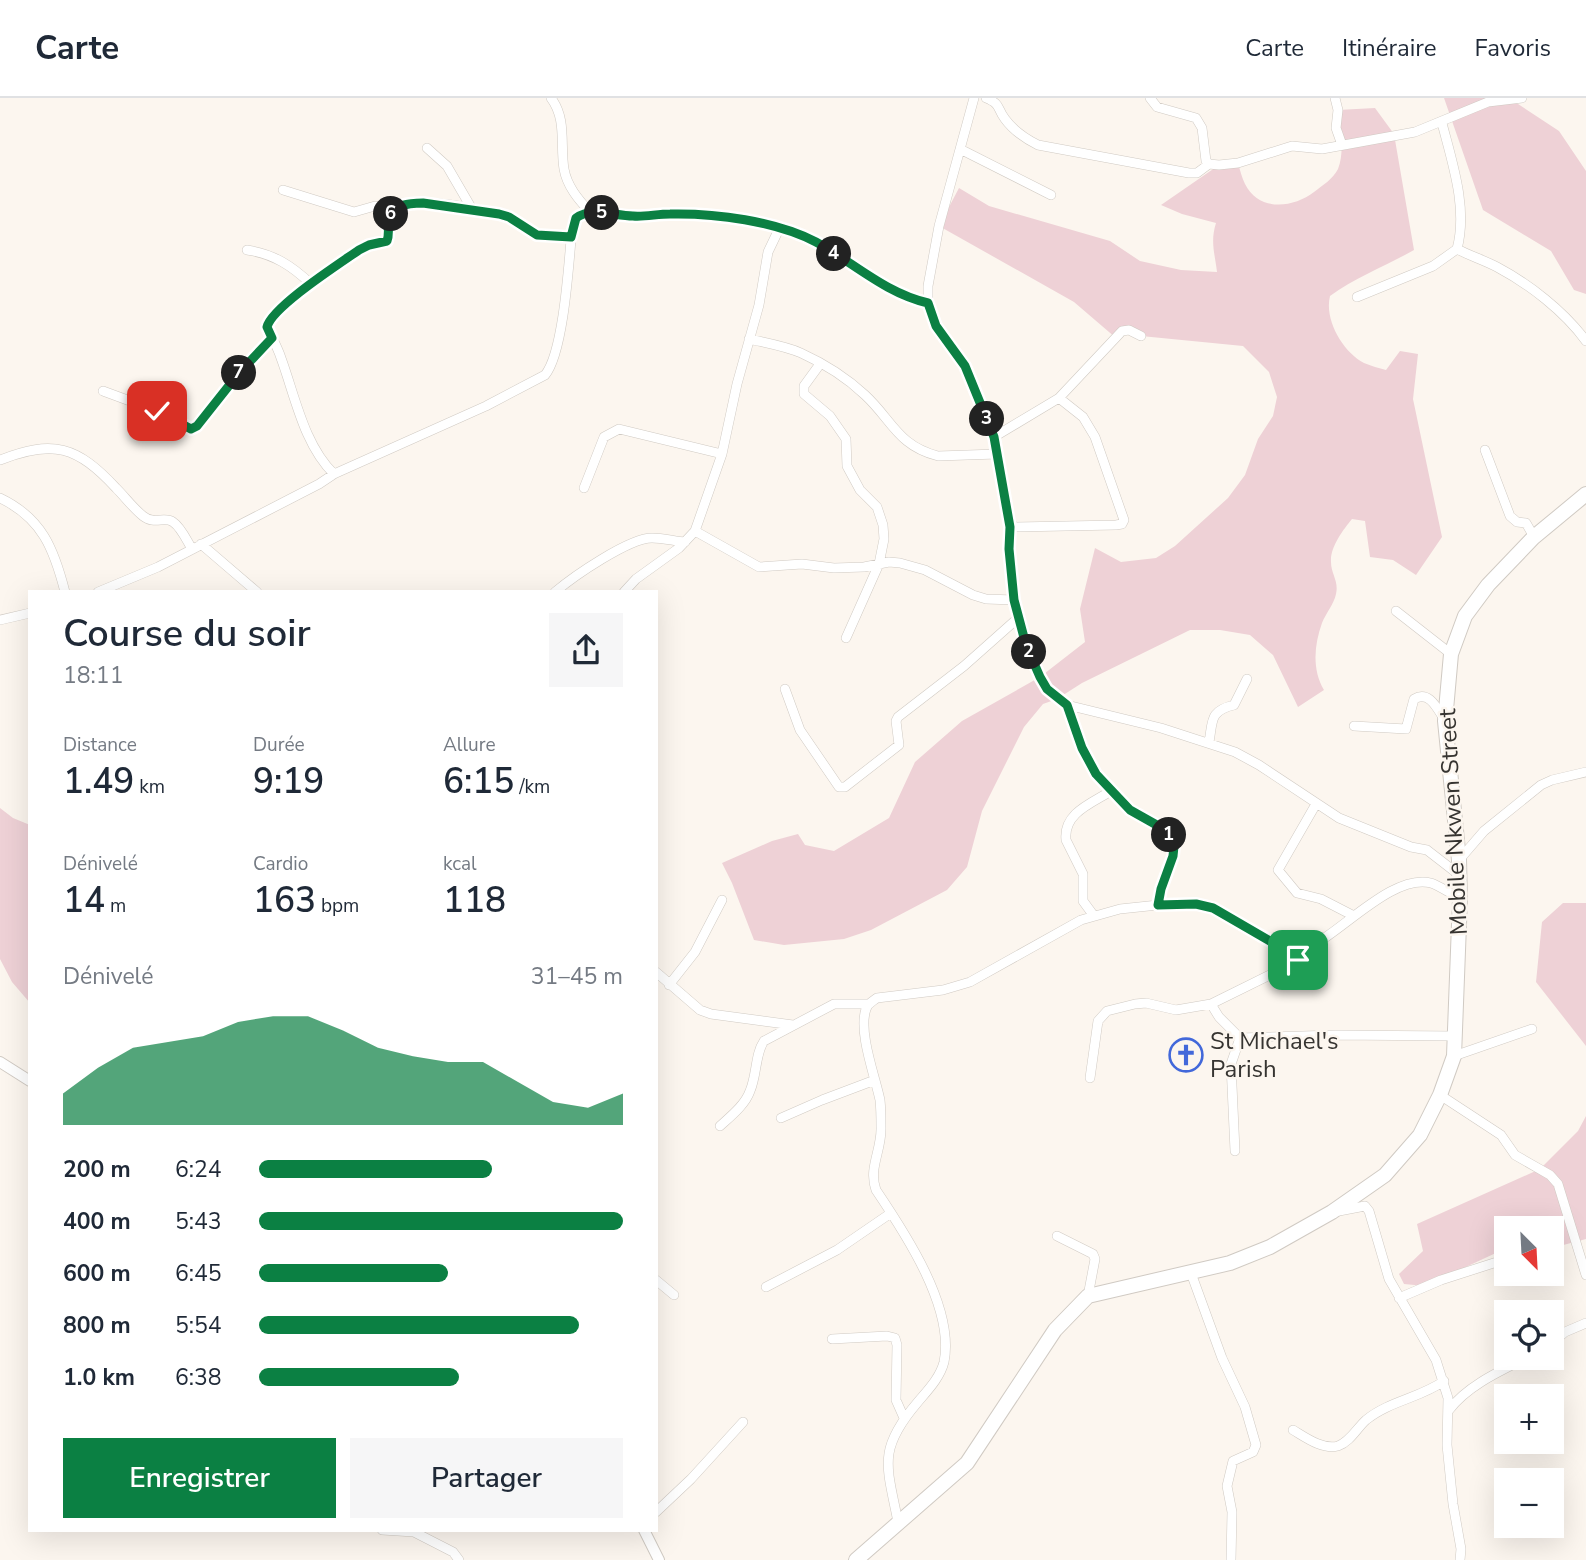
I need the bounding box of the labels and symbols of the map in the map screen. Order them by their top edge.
pin: 5 [584,195,620,230]
pin: 6 [374,197,408,232]
pin: 4 [816,236,852,272]
pin: 7 [222,356,256,390]
pin [127,381,187,441]
pin: 3 [970,402,1004,436]
pin: 2 [1012,634,1046,670]
street label: Mobile Nkwen Street [1431,707,1475,936]
pin: 1 [1152,818,1186,852]
pin [1268,930,1328,990]
place label: St Michael's Parish [1210,1025,1339,1085]
church icon: St Michael's Parish [1167,1036,1205,1074]
north arrow [1494,1216,1564,1286]

